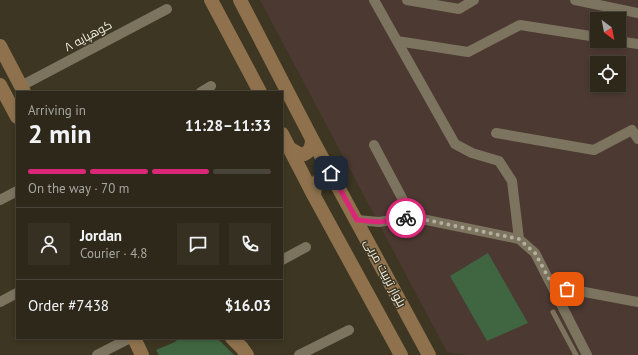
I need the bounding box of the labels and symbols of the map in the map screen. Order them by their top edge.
north arrow [590,12,626,48]
street label: کوهپایه ۸ [61,17,115,55]
pin [314,156,348,190]
courier [386,198,426,238]
street label: بلوار تربیت مربی [361,236,410,309]
pin [550,272,584,306]

